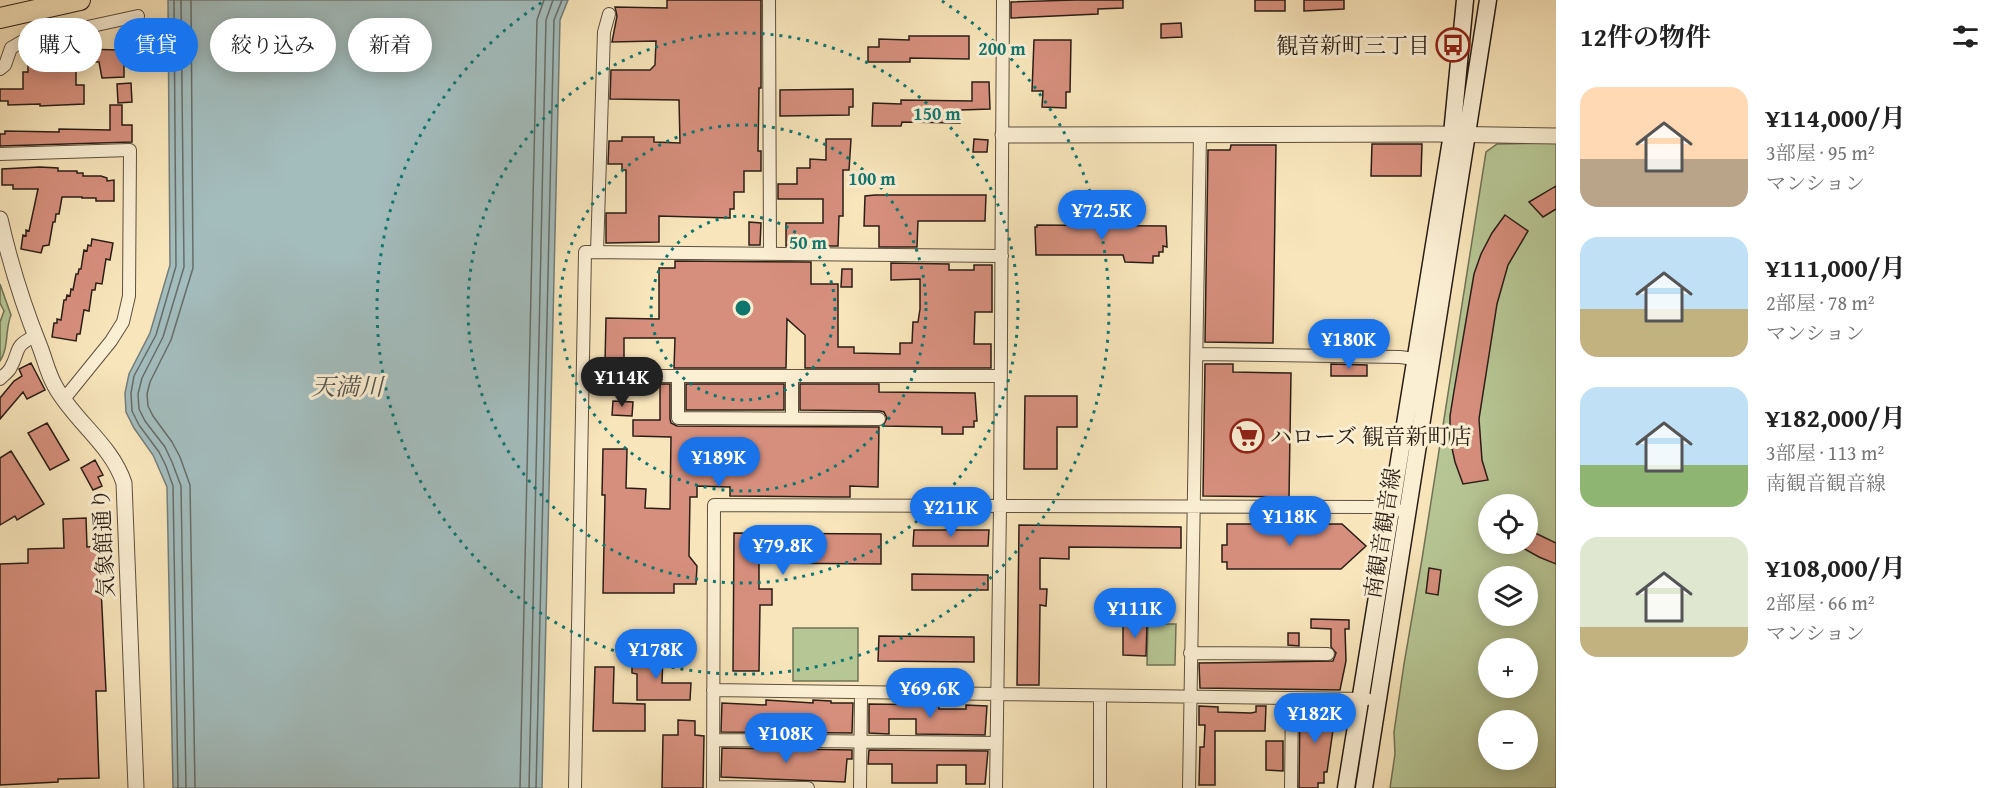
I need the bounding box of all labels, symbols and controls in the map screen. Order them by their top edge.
text: 12件の物件 [1580,17,1711,56]
chip: 購入 [18,18,102,72]
chip: 賃貸 [114,18,198,72]
chip: 絞り込み [210,18,336,72]
chip: 新着 [348,18,432,72]
icon: filters [1949,20,1982,53]
bus stop icon: 観音新町三丁目 [1435,27,1471,63]
place label: 観音新町三丁目 [1276,29,1430,61]
text: 200 m [978,35,1026,62]
text: ¥114,000/月 [1766,98,1906,137]
text: 150 m [913,100,961,127]
icon: home [1628,111,1700,183]
text: 3部屋 · 95 m² [1766,138,1875,167]
text: 100 m [848,165,896,192]
text: マンション [1766,168,1865,197]
pin: ¥72.5K [1053,190,1151,241]
text: ¥72.5K [1072,195,1132,224]
text: 50 m [789,229,828,256]
text: ¥111,000/月 [1766,248,1906,287]
icon: home [1628,261,1700,333]
text: 2部屋 · 78 m² [1766,288,1875,317]
centre of rings [733,298,753,318]
text: マンション [1766,318,1865,347]
pin: ¥180K [1307,319,1391,370]
text: ¥180K [1322,324,1376,353]
pin: ¥114K [580,357,664,408]
text: ¥114K [595,362,649,391]
water label: 天満川 [311,369,386,404]
text: ¥182,000/月 [1766,398,1906,437]
icon: home [1628,411,1700,483]
supermarket icon: ハローズ 観音新町店 [1229,418,1265,454]
place label: ハローズ 観音新町店 [1270,420,1472,452]
pin: ¥189K [677,437,761,488]
text: 3部屋 · 113 m² [1766,438,1884,467]
text: ¥189K [692,442,746,471]
street label: 南観音観音線 [1356,465,1408,601]
text: 南観音観音線 [1766,468,1886,497]
street label: 気象館通り [84,487,122,599]
pin: ¥211K [909,487,993,538]
text: ¥211K [924,492,978,521]
map controls [1478,494,1538,770]
button: locate [1478,494,1538,554]
pin: ¥118K [1248,496,1332,547]
text: ¥118K [1263,501,1317,530]
pin: ¥79.8K [734,525,832,576]
text: ¥79.8K [753,530,813,559]
text: ¥108,000/月 [1766,548,1906,587]
icon: home [1628,561,1700,633]
button: layers [1478,566,1538,626]
pin: ¥111K [1093,588,1177,639]
text: 2部屋 · 66 m² [1766,588,1875,617]
text: ¥111K [1108,593,1162,622]
text: マンション [1766,618,1865,647]
pin: ¥178K [614,629,698,680]
text: ¥178K [629,634,683,663]
button: + [1478,638,1538,698]
pin: ¥69.6K [881,668,979,719]
text: ¥69.6K [900,673,960,702]
pin: ¥182K [1273,693,1357,744]
text: ¥182K [1288,698,1342,727]
button: − [1478,710,1538,770]
pin: ¥108K [744,713,828,764]
text: ¥108K [759,718,813,747]

